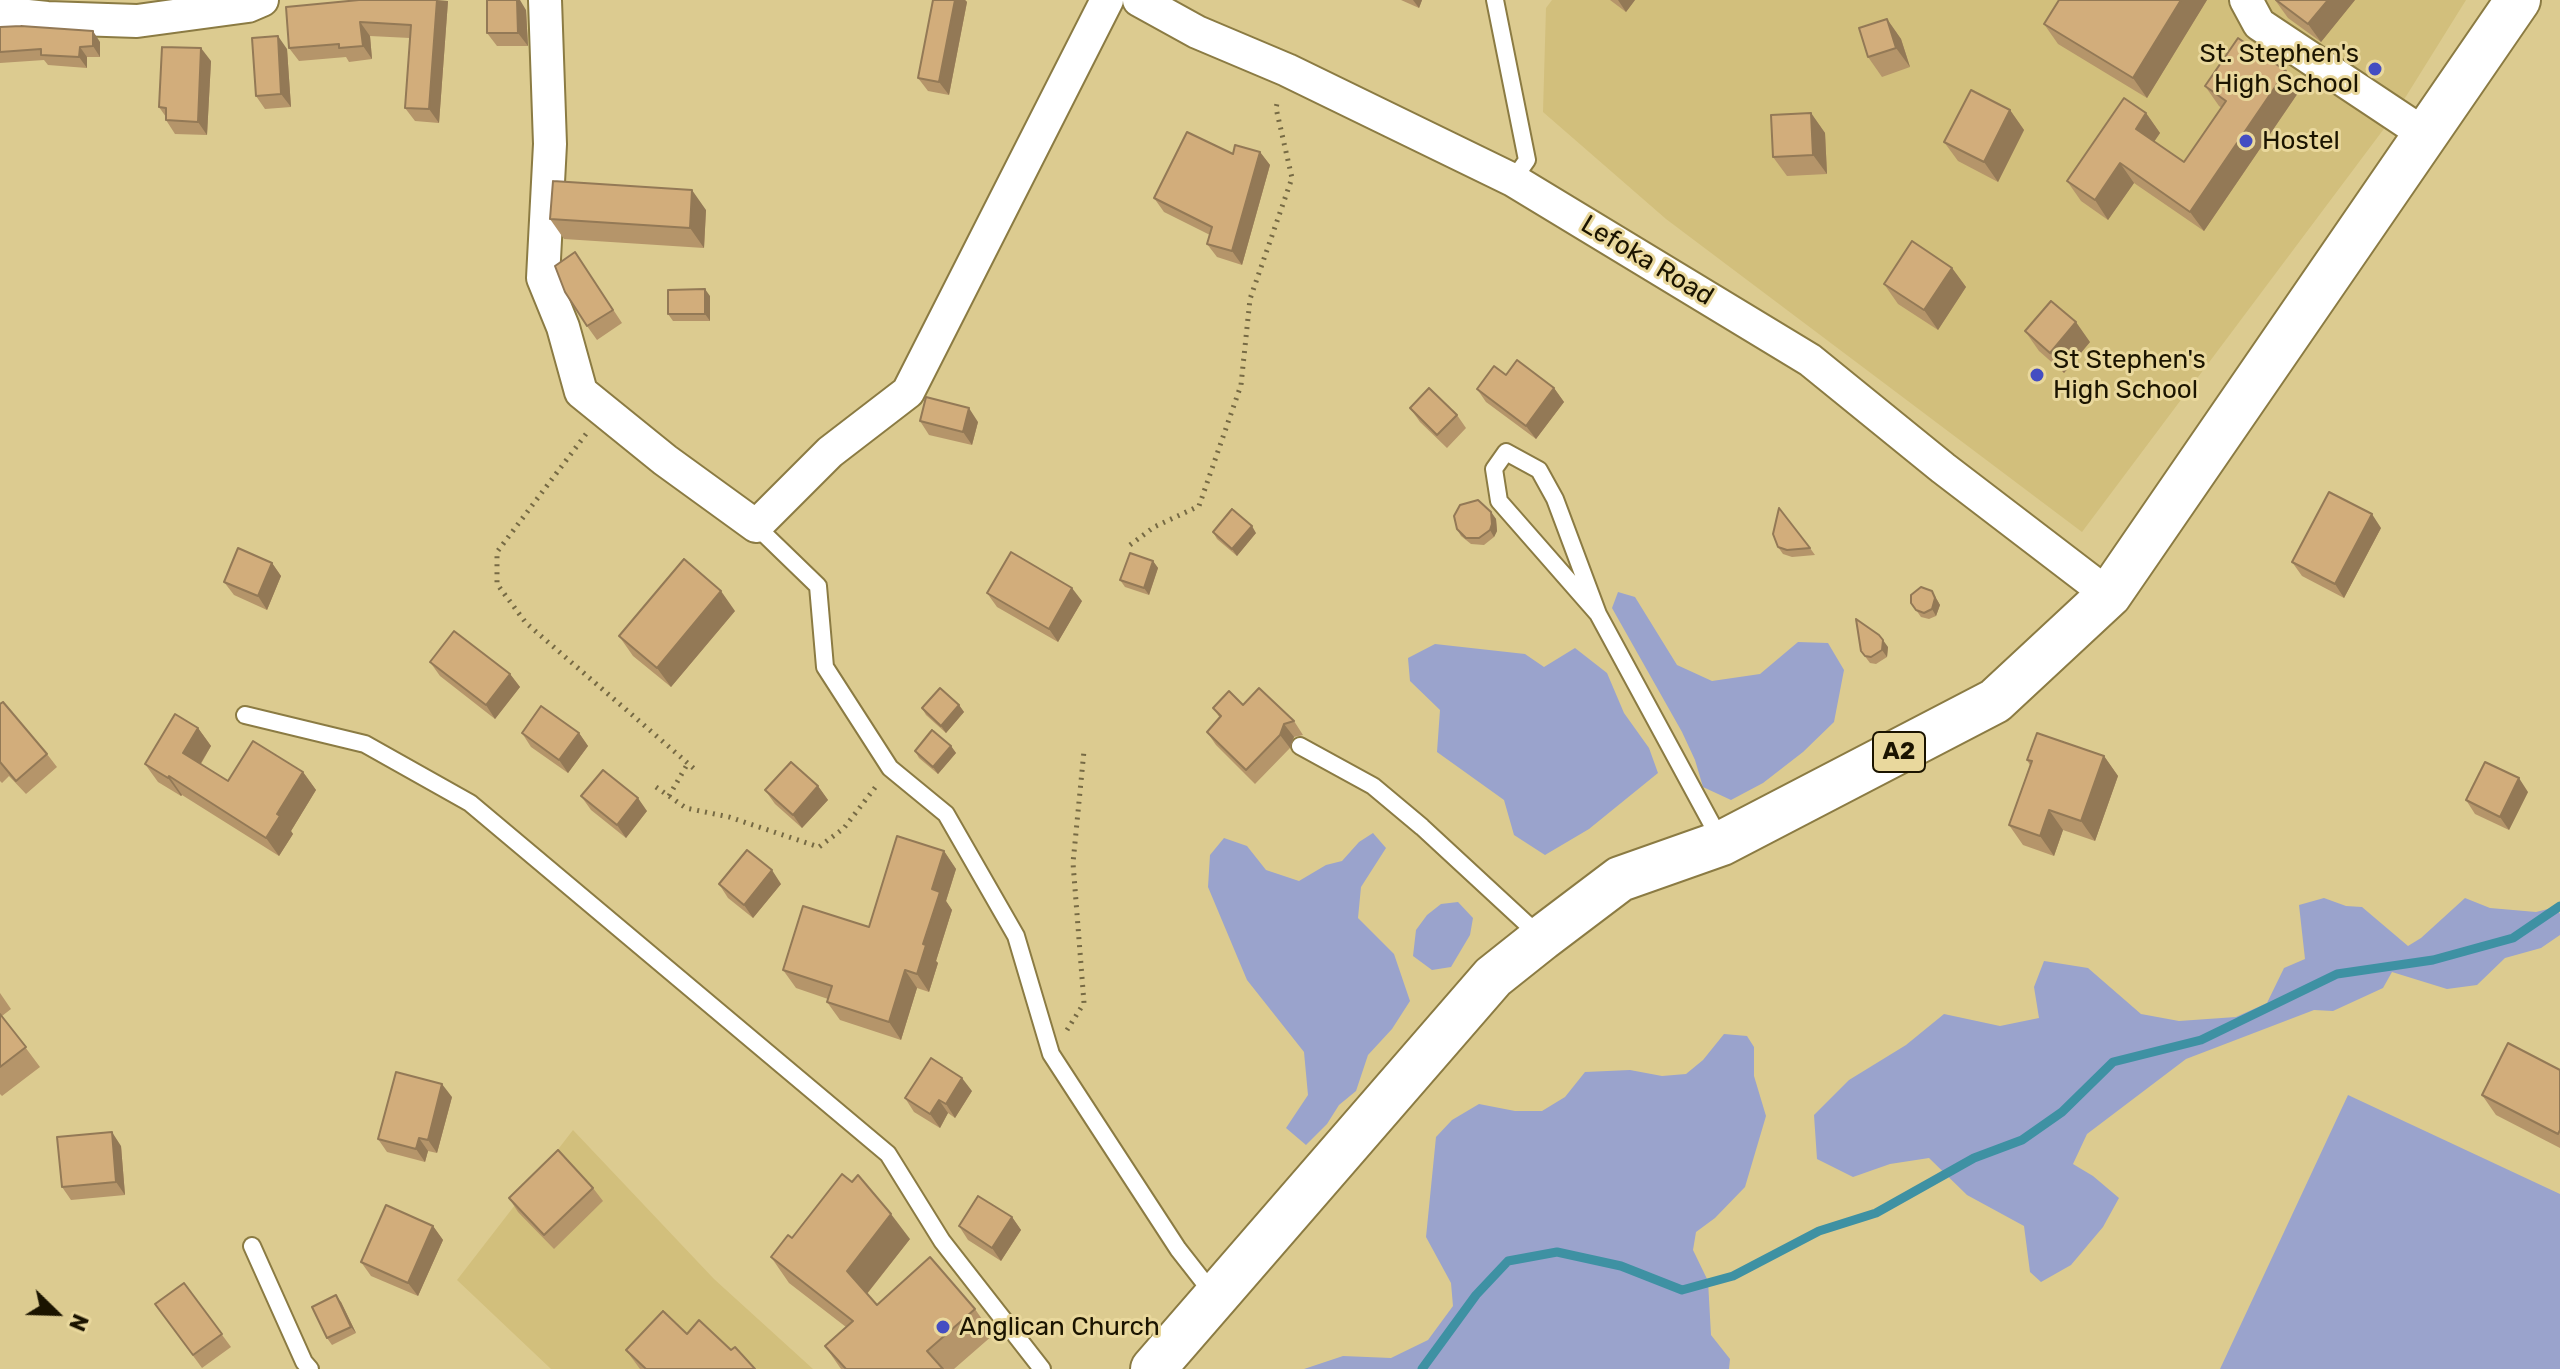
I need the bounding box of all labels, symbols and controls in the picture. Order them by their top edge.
place label: St. Stephen's High School [2200,38,2359,100]
marker: St. Stephen's High School [2366,60,2384,78]
place label: Hostel [2262,125,2340,157]
marker: Hostel [2237,132,2255,150]
street label: Lefoka Road [1575,209,1719,313]
place label: St Stephen's High School [2053,344,2206,406]
marker: St Stephen's High School [2028,366,2046,384]
road number: A2 [1873,732,1925,772]
north arrow [16,1273,96,1353]
text: N [63,1310,94,1335]
place label: Anglican Church [959,1311,1160,1343]
marker: Anglican Church [934,1318,952,1336]

